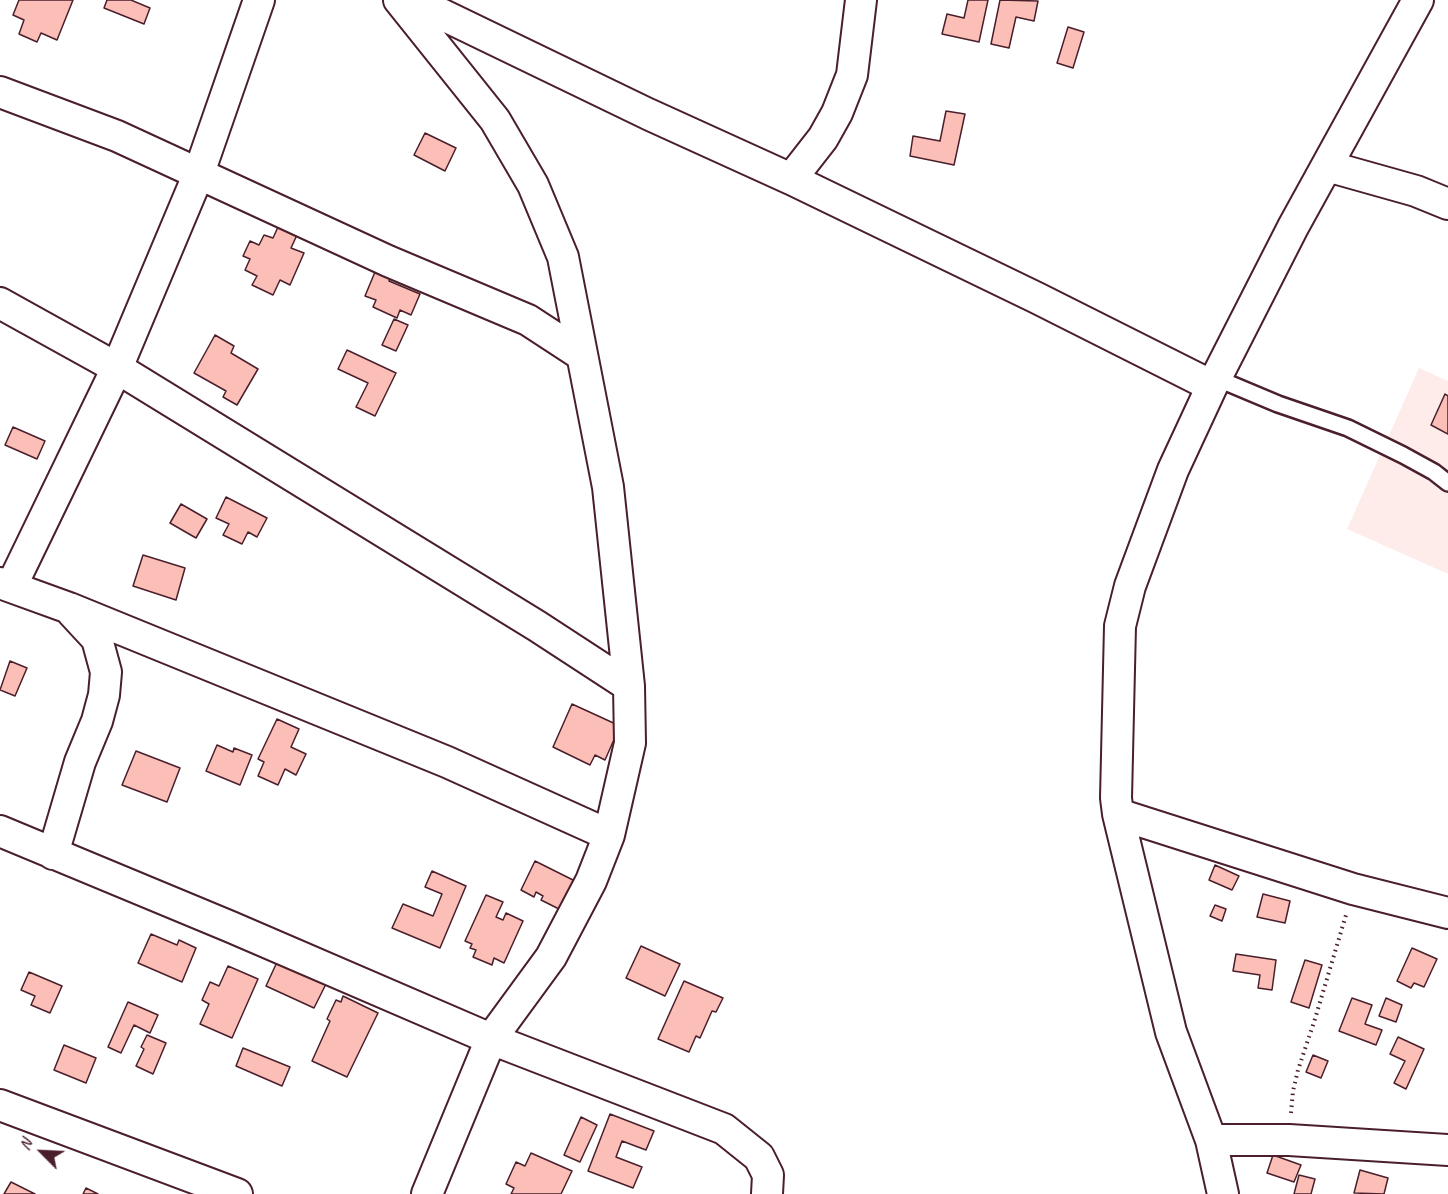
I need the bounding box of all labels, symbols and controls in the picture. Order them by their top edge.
north arrow [12,1122,72,1182]
text: N [14,1136,37,1153]

